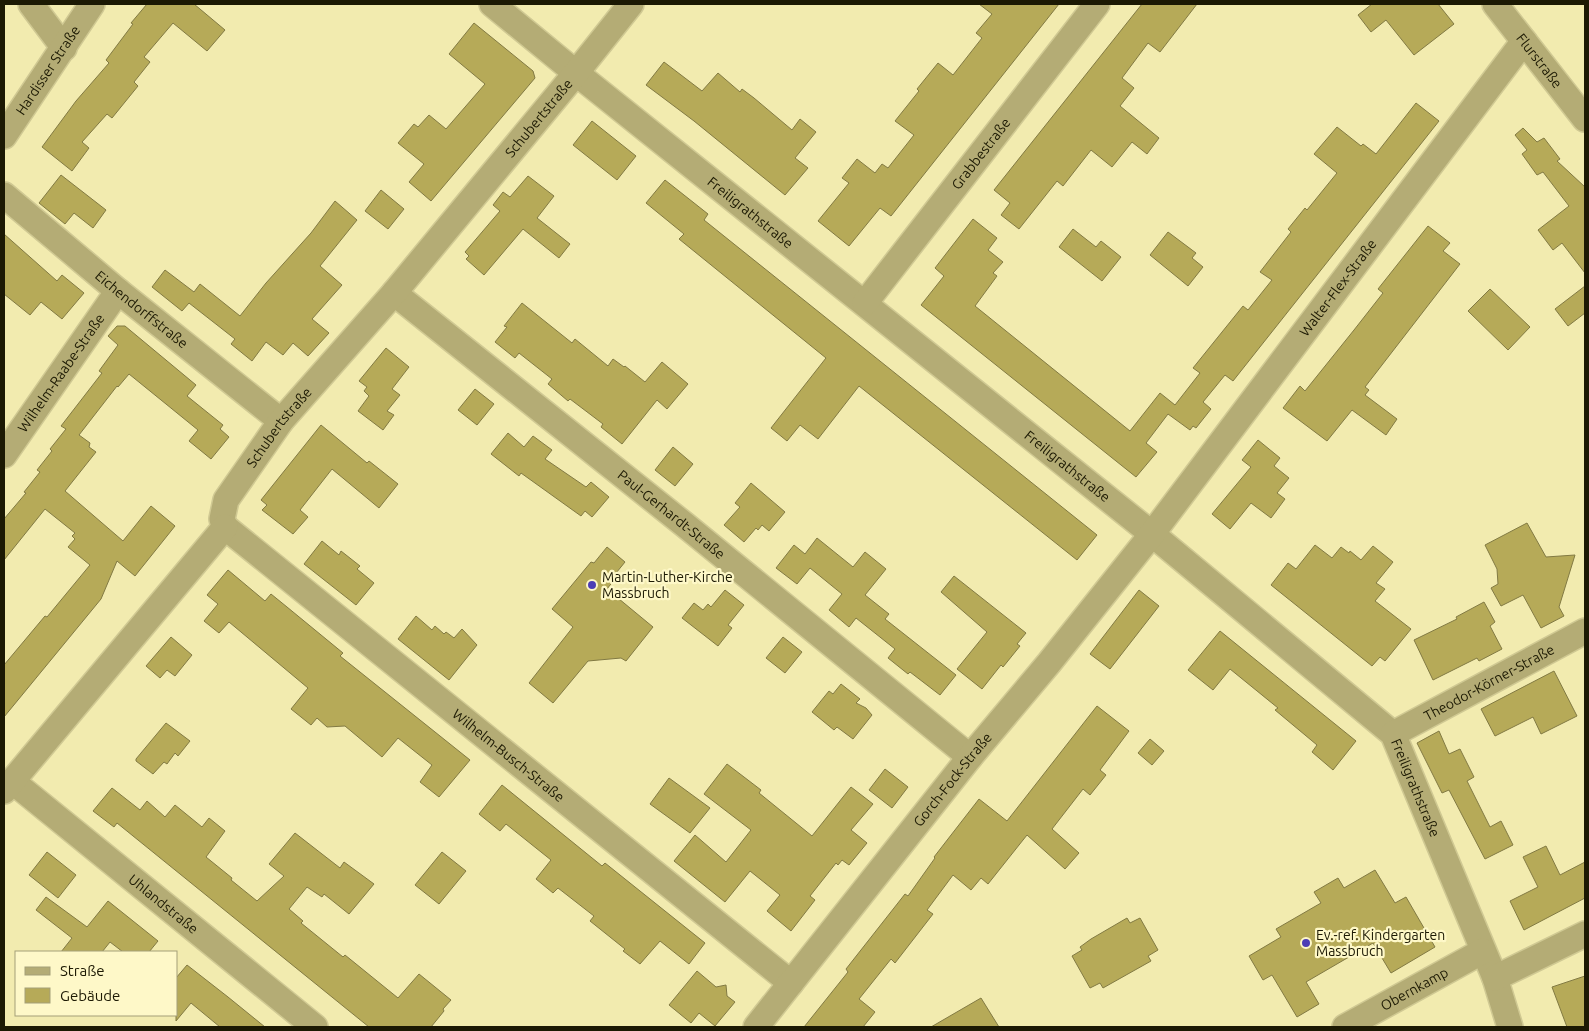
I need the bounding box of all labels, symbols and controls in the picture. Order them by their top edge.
street label: Hardisser Straße [12,23,83,118]
street label: Flurstraße [1513,30,1566,91]
street label: Schubertstraße [502,76,576,160]
street label: Grabbestraße [948,115,1014,193]
street label: Freiligrathstraße [704,173,796,252]
street label: Walter-Flex-Straße [1296,236,1380,339]
street label: Eichendorffstraße [92,267,191,352]
street label: Wilhelm-Raabe-Straße [14,311,108,435]
street label: Schubertstraße [243,384,315,470]
street label: Freiligrathstraße [1021,427,1113,505]
street label: Paul-Gerhardt-Straße [615,467,728,562]
place label: Martin-Luther-Kirche Massbruch [602,569,733,601]
marker: Martin-Luther-Kirche Massbruch [586,579,598,591]
street label: Theodor-Körner-Straße [1421,641,1557,724]
street label: Wilhelm-Busch-Straße [449,706,568,805]
street label: Gorch-Fock-Straße [910,729,995,830]
street label: Freiligrathstraße [1388,736,1443,839]
street label: Uhlandstraße [125,871,201,937]
place label: Ev.-ref. Kindergarten Massbruch [1316,927,1445,959]
marker: Ev.-ref. Kindergarten Massbruch [1300,937,1312,949]
legend [15,951,178,1016]
text: Straße [60,962,104,979]
street label: Obernkamp [1378,964,1451,1014]
text: Gebäude [60,987,120,1004]

